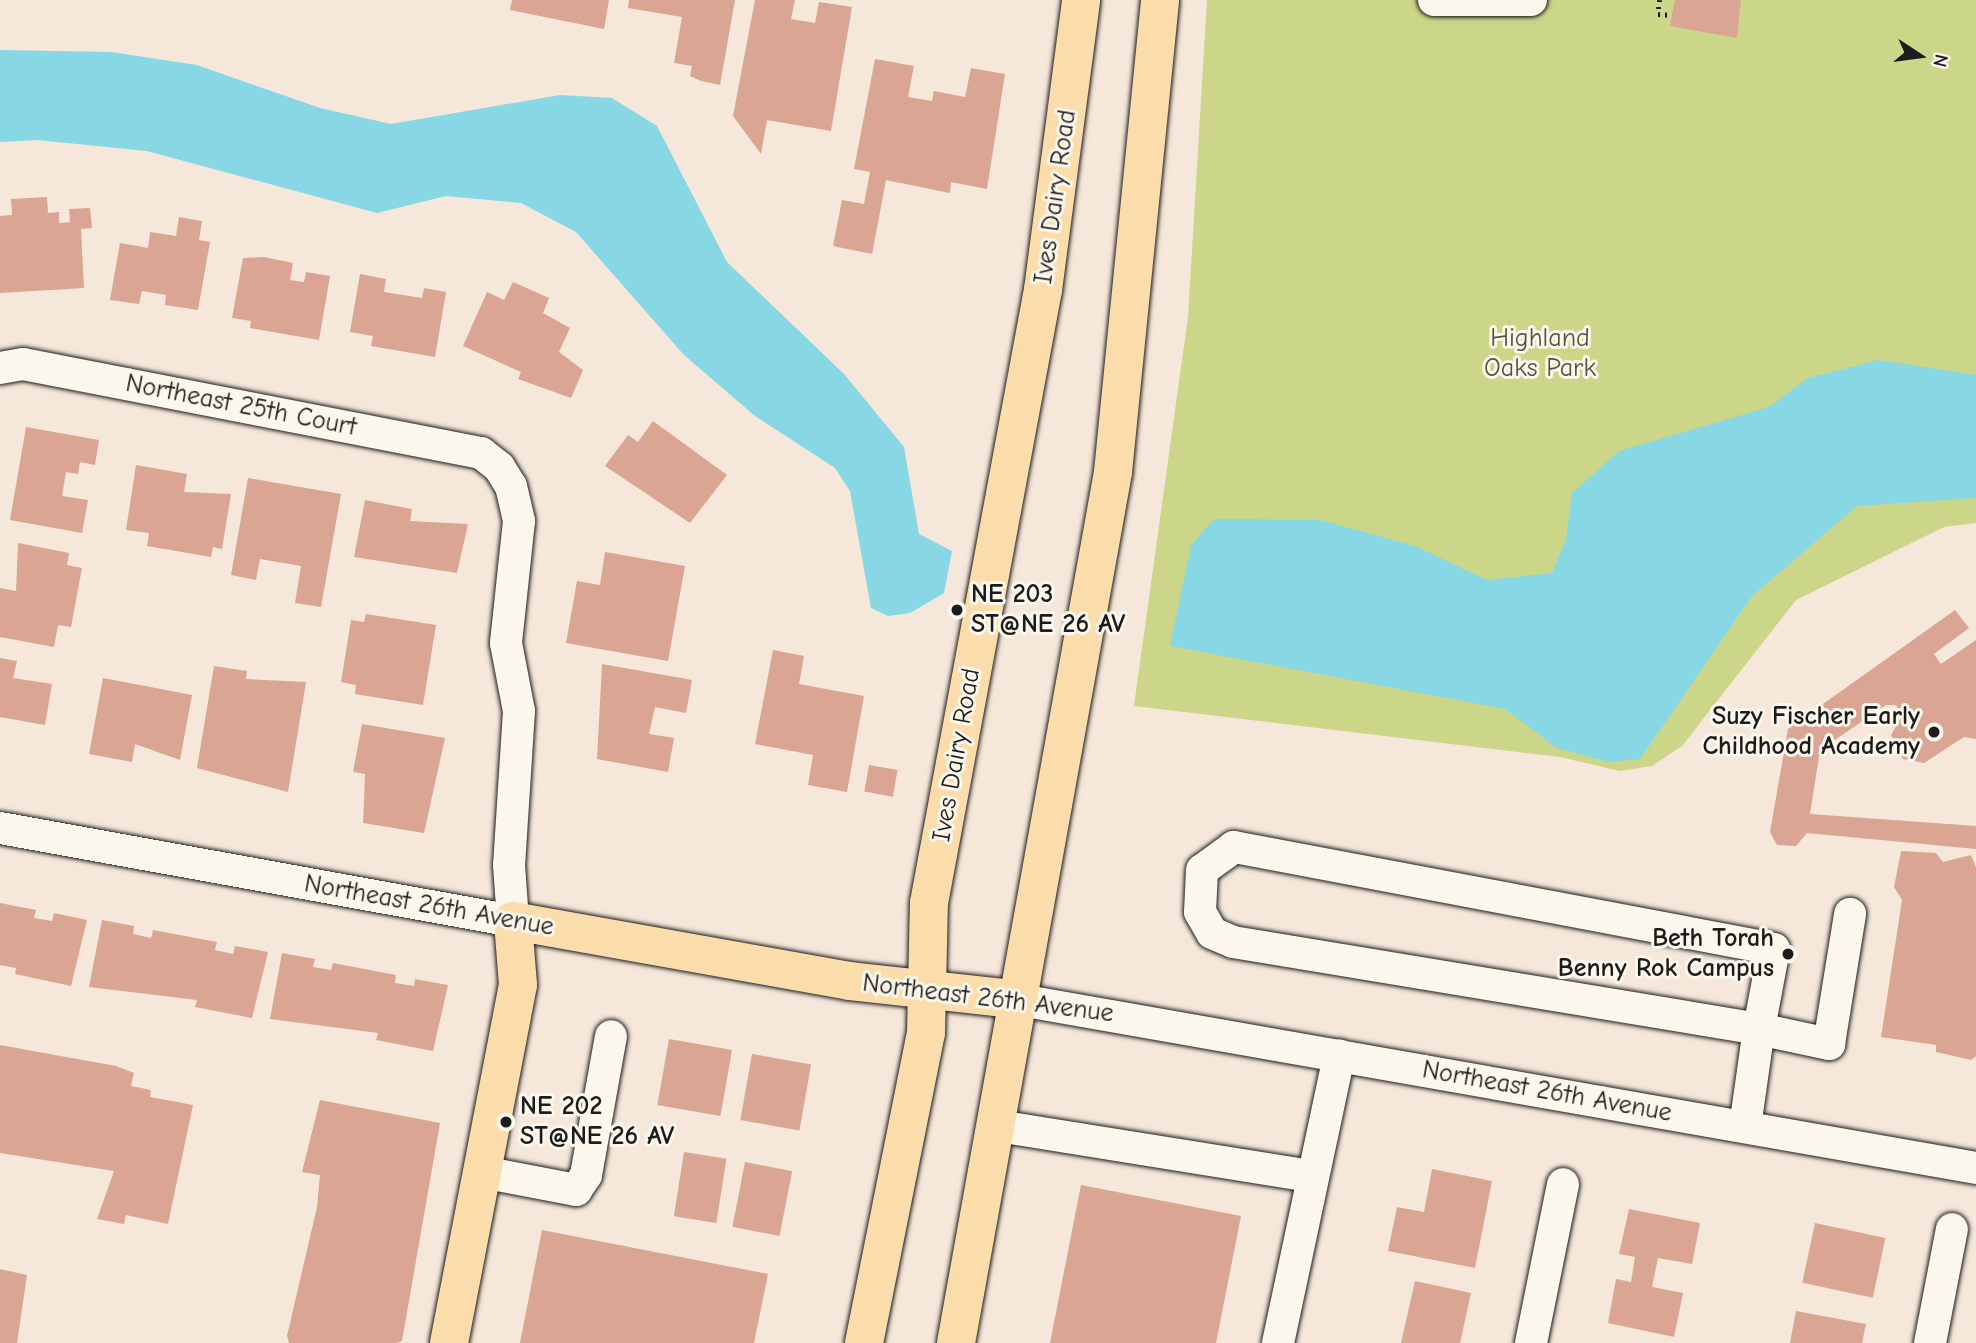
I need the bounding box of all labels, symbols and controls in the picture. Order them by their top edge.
north arrow [1885,21,1955,91]
text: N [1928,52,1953,69]
street label: Ives Dairy Road [1028,108,1084,286]
park label: Highland Oaks Park [1484,323,1596,384]
street label: Northeast 25th Court [123,368,359,444]
place label: NE 203 ST@NE 26 AV [971,579,1125,640]
marker: NE 203 ST@NE 26 AV [949,602,965,618]
street label: Ives Dairy Road [926,666,988,844]
place label: Suzy Fischer Early Childhood Academy [1702,701,1920,762]
marker: Suzy Fischer Early Childhood Academy [1926,724,1942,740]
street label: Northeast 26th Avenue [302,869,556,943]
place label: Beth Torah Benny Rok Campus [1558,923,1774,984]
marker: Beth Torah Benny Rok Campus [1780,946,1796,962]
street label: Northeast 26th Avenue [861,968,1115,1030]
street label: Northeast 26th Avenue [1420,1055,1674,1129]
place label: NE 202 ST@NE 26 AV [520,1091,674,1152]
marker: NE 202 ST@NE 26 AV [498,1114,514,1130]

